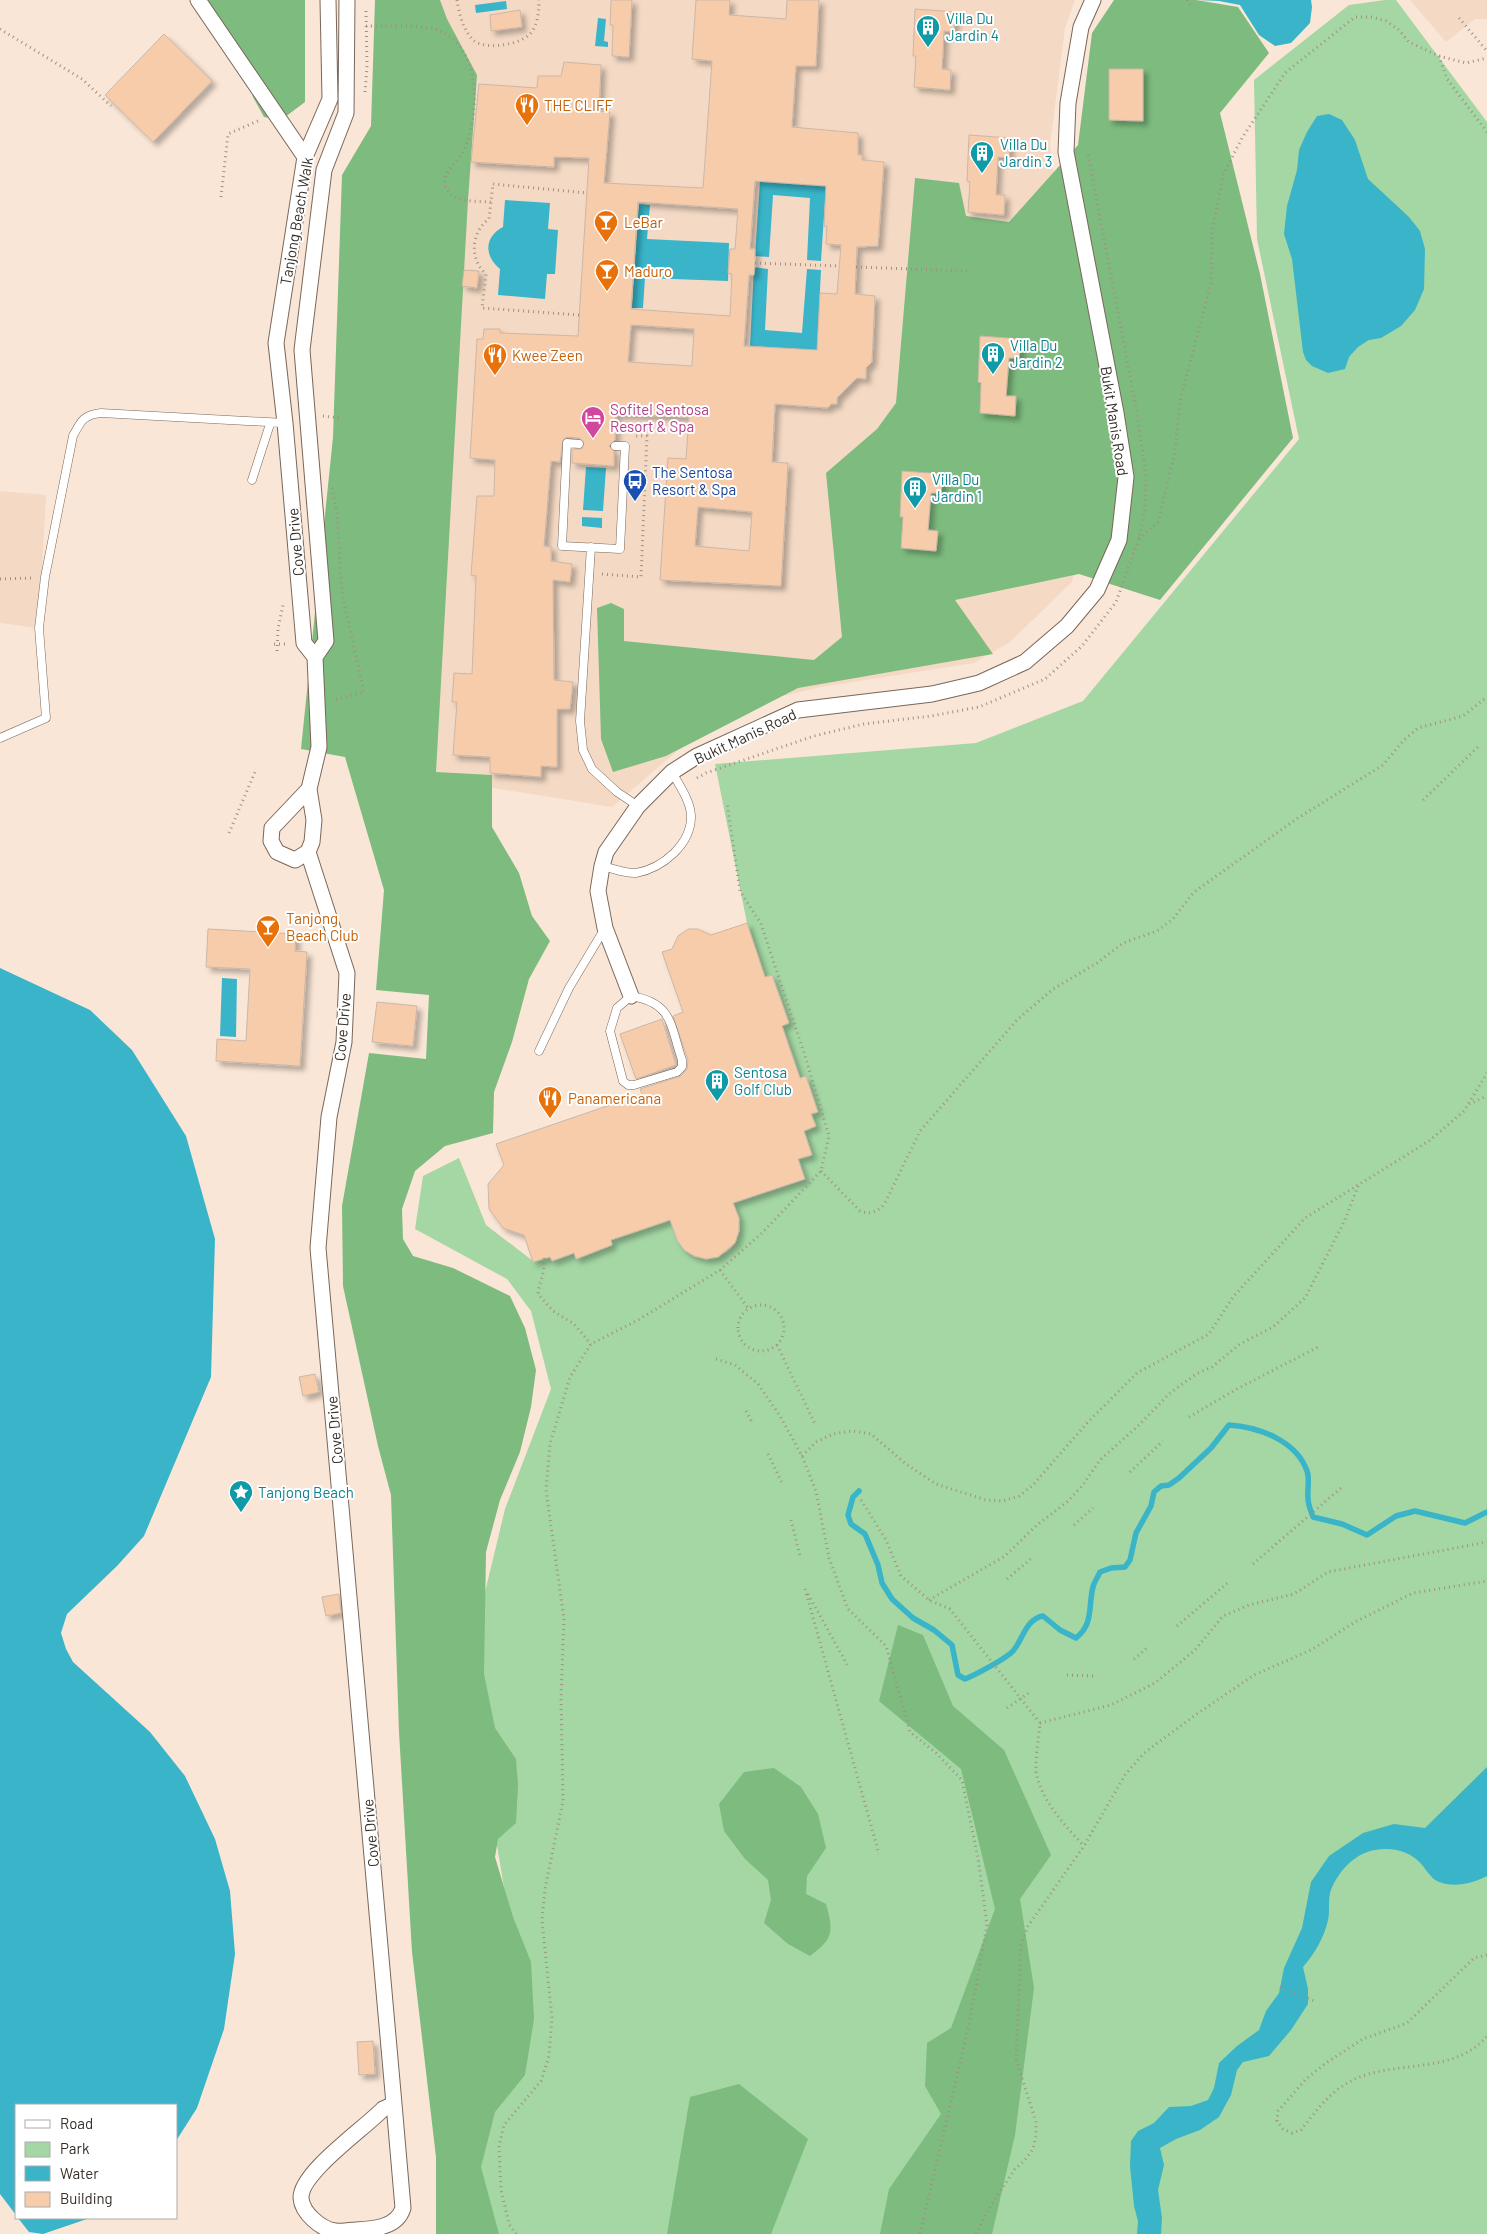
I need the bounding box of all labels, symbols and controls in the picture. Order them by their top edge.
place label: Villa Du Jardin 4 [946,9,999,44]
building icon: Villa Du Jardin 4 [915,14,941,48]
restaurant icon: THE CLIFF [514,92,540,126]
place label: THE CLIFF [544,96,613,114]
place label: Villa Du Jardin 3 [1000,135,1053,170]
building icon: Villa Du Jardin 3 [969,140,995,174]
street label: Tanjong Beach Walk [276,155,316,287]
bar icon: LeBar [593,209,619,243]
place label: LeBar [624,213,663,231]
bar icon: Maduro [594,258,620,292]
place label: Maduro [624,262,672,280]
place label: Villa Du Jardin 2 [1010,336,1063,371]
building icon: Villa Du Jardin 2 [980,341,1006,375]
restaurant icon: Kwee Zeen [482,342,508,376]
place label: Kwee Zeen [512,346,583,364]
street label: Bukit Manis Road [1097,365,1133,477]
place label: Sofitel Sentosa Resort & Spa [610,400,709,435]
hotel icon: Sofitel Sentosa Resort & Spa [580,405,606,439]
place label: The Sentosa Resort & Spa [652,463,736,498]
bus stop icon: The Sentosa Resort & Spa [622,468,648,502]
place label: Villa Du Jardin 1 [932,470,982,505]
building icon: Villa Du Jardin 1 [902,475,928,509]
street label: Cove Drive [283,507,307,577]
street label: Bukit Manis Road [691,704,799,768]
place label: Tanjong Beach Club [286,909,359,944]
bar icon: Tanjong Beach Club [255,914,281,948]
street label: Cove Drive [330,992,354,1062]
place label: Sentosa Golf Club [734,1063,792,1098]
building icon: Sentosa Golf Club [704,1068,730,1102]
restaurant icon: Panamericana [537,1085,563,1119]
place label: Panamericana [568,1089,661,1107]
street label: Cove Drive [322,1395,346,1465]
place icon: Tanjong Beach [228,1479,254,1513]
place label: Tanjong Beach [258,1483,354,1501]
street label: Cove Drive [358,1798,382,1868]
legend [15,2104,178,2219]
text: Road [60,2114,93,2132]
text: Park [60,2139,90,2157]
text: Water [60,2164,99,2182]
text: Building [60,2189,113,2207]

